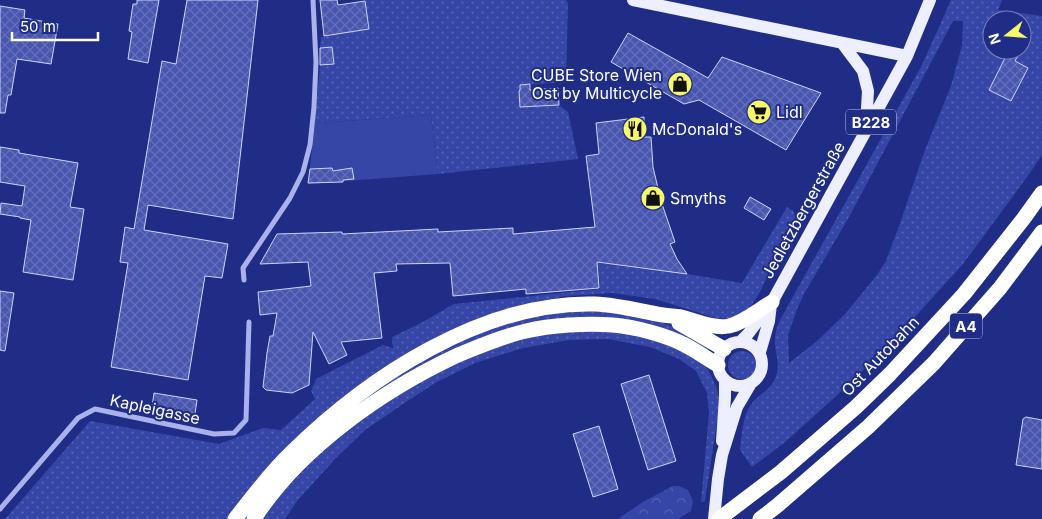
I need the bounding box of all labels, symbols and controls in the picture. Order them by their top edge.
scale bar [12,10,99,42]
north arrow [982,10,1032,60]
text: 50 m [20,17,56,36]
text: N [984,31,1004,47]
place label: CUBE Store Wien Ost by Multicycle [531,65,662,103]
shop icon: CUBE Store Wien Ost by Multicycle [667,71,693,97]
supermarket icon: Lidl [746,99,772,125]
place label: Lidl [776,102,803,122]
road number: B228 [846,110,896,134]
restaurant icon: McDonald's [622,116,648,142]
place label: McDonald's [652,119,742,139]
street label: Jedletzbergerstraße [757,138,849,282]
shop icon: Smyths [640,185,666,211]
place label: Smyths [670,188,726,208]
street label: Ost Autobahn [837,312,923,400]
road number: A4 [950,314,982,338]
street label: Kapleigasse [108,390,202,428]

